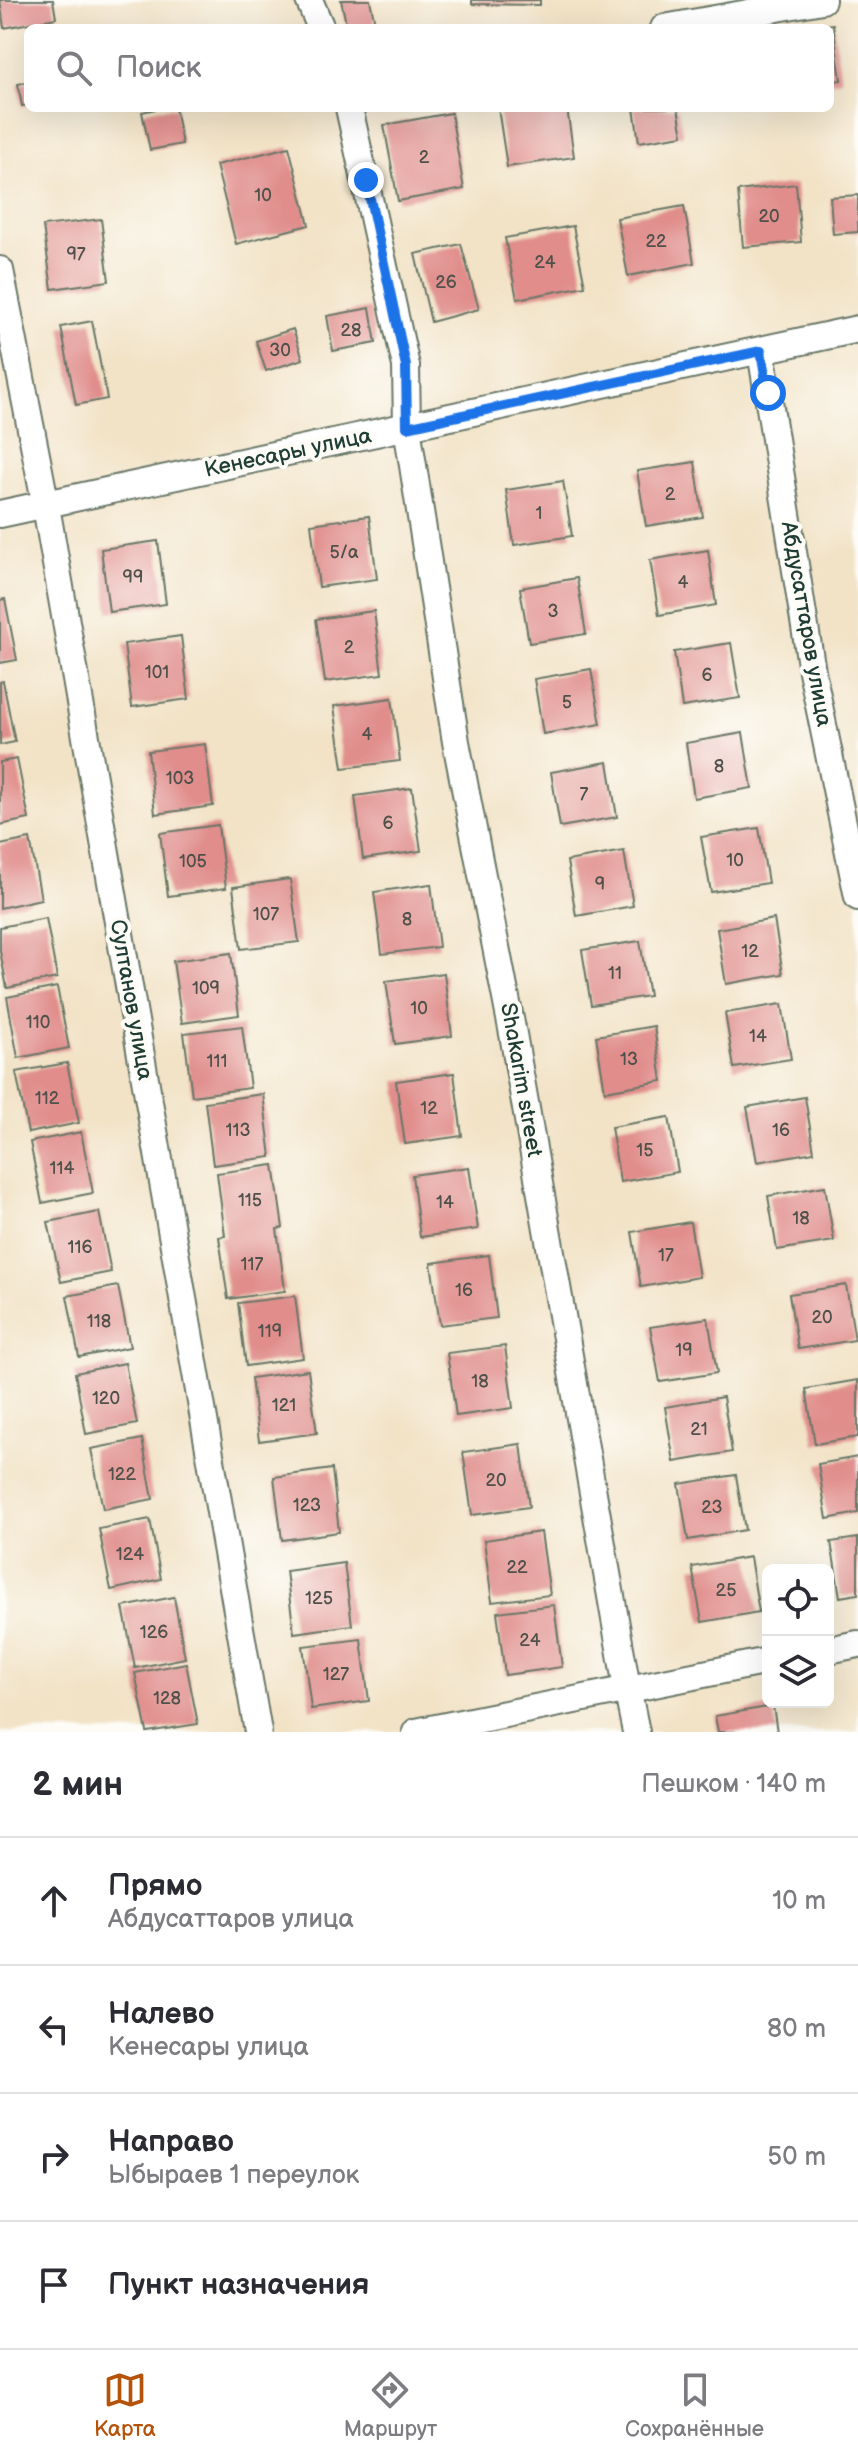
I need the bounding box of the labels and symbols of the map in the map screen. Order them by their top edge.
house number: 2 [419,147,430,168]
route end [348,162,384,198]
house number: 10 [254,185,272,206]
house number: 20 [758,206,780,227]
house number: 22 [645,231,667,252]
house number: 97 [66,244,86,265]
house number: 24 [534,252,556,273]
house number: 26 [435,272,457,293]
house number: 28 [340,320,362,341]
house number: 30 [269,340,291,361]
route start [750,375,786,411]
street label: Кенесары улица [202,422,374,484]
house number: 2 [665,484,676,505]
house number: 1 [536,503,542,524]
street label: Абдусаттаров улица [774,518,837,729]
house number: 5/а [329,542,359,563]
house number: 99 [123,567,143,588]
house number: 4 [678,572,689,593]
house number: 3 [547,601,559,622]
house number: 2 [344,637,355,658]
house number: 101 [145,662,169,683]
house number: 6 [702,665,713,686]
house number: 5 [562,692,572,713]
house number: 4 [362,724,373,745]
house number: 8 [714,756,724,777]
house number: 103 [166,768,194,789]
house number: 7 [580,784,589,805]
house number: 6 [383,813,394,834]
house number: 10 [726,850,744,871]
house number: 105 [179,851,207,872]
house number: 9 [595,874,605,895]
house number: 107 [253,904,279,925]
house number: 8 [402,909,412,930]
street label: Султанов улица [104,918,158,1082]
house number: 12 [741,941,759,962]
house number: 11 [608,963,622,984]
house number: 109 [192,978,220,999]
house number: 10 [410,998,428,1019]
street label: Shakarim street [494,1001,548,1159]
house number: 110 [26,1012,50,1033]
house number: 14 [749,1026,767,1047]
house number: 13 [620,1049,638,1070]
house number: 111 [207,1051,227,1072]
house number: 112 [35,1088,60,1109]
house number: 12 [420,1098,438,1119]
house number: 113 [225,1120,251,1141]
house number: 16 [772,1120,790,1141]
house number: 15 [636,1140,654,1161]
house number: 114 [50,1158,74,1179]
house number: 115 [238,1190,262,1211]
house number: 14 [436,1192,454,1213]
house number: 18 [792,1208,810,1229]
house number: 116 [68,1237,92,1258]
house number: 17 [658,1245,674,1266]
house number: 117 [241,1254,264,1275]
house number: 16 [455,1280,473,1301]
house number: 20 [811,1307,833,1328]
house number: 118 [87,1311,111,1332]
house number: 119 [258,1321,282,1342]
house number: 19 [675,1340,693,1361]
house number: 18 [471,1371,489,1392]
house number: 120 [92,1388,120,1409]
house number: 121 [272,1395,296,1416]
house number: 21 [690,1419,708,1440]
house number: 122 [108,1464,136,1485]
house number: 20 [485,1470,507,1491]
house number: 123 [293,1495,321,1516]
house number: 23 [701,1497,723,1518]
house number: 124 [116,1544,144,1565]
house number: 22 [506,1557,528,1578]
house number: 25 [716,1580,736,1601]
house number: 125 [305,1588,333,1609]
house number: 126 [140,1622,168,1643]
house number: 24 [519,1630,541,1651]
house number: 127 [323,1664,349,1685]
house number: 128 [153,1688,181,1709]

